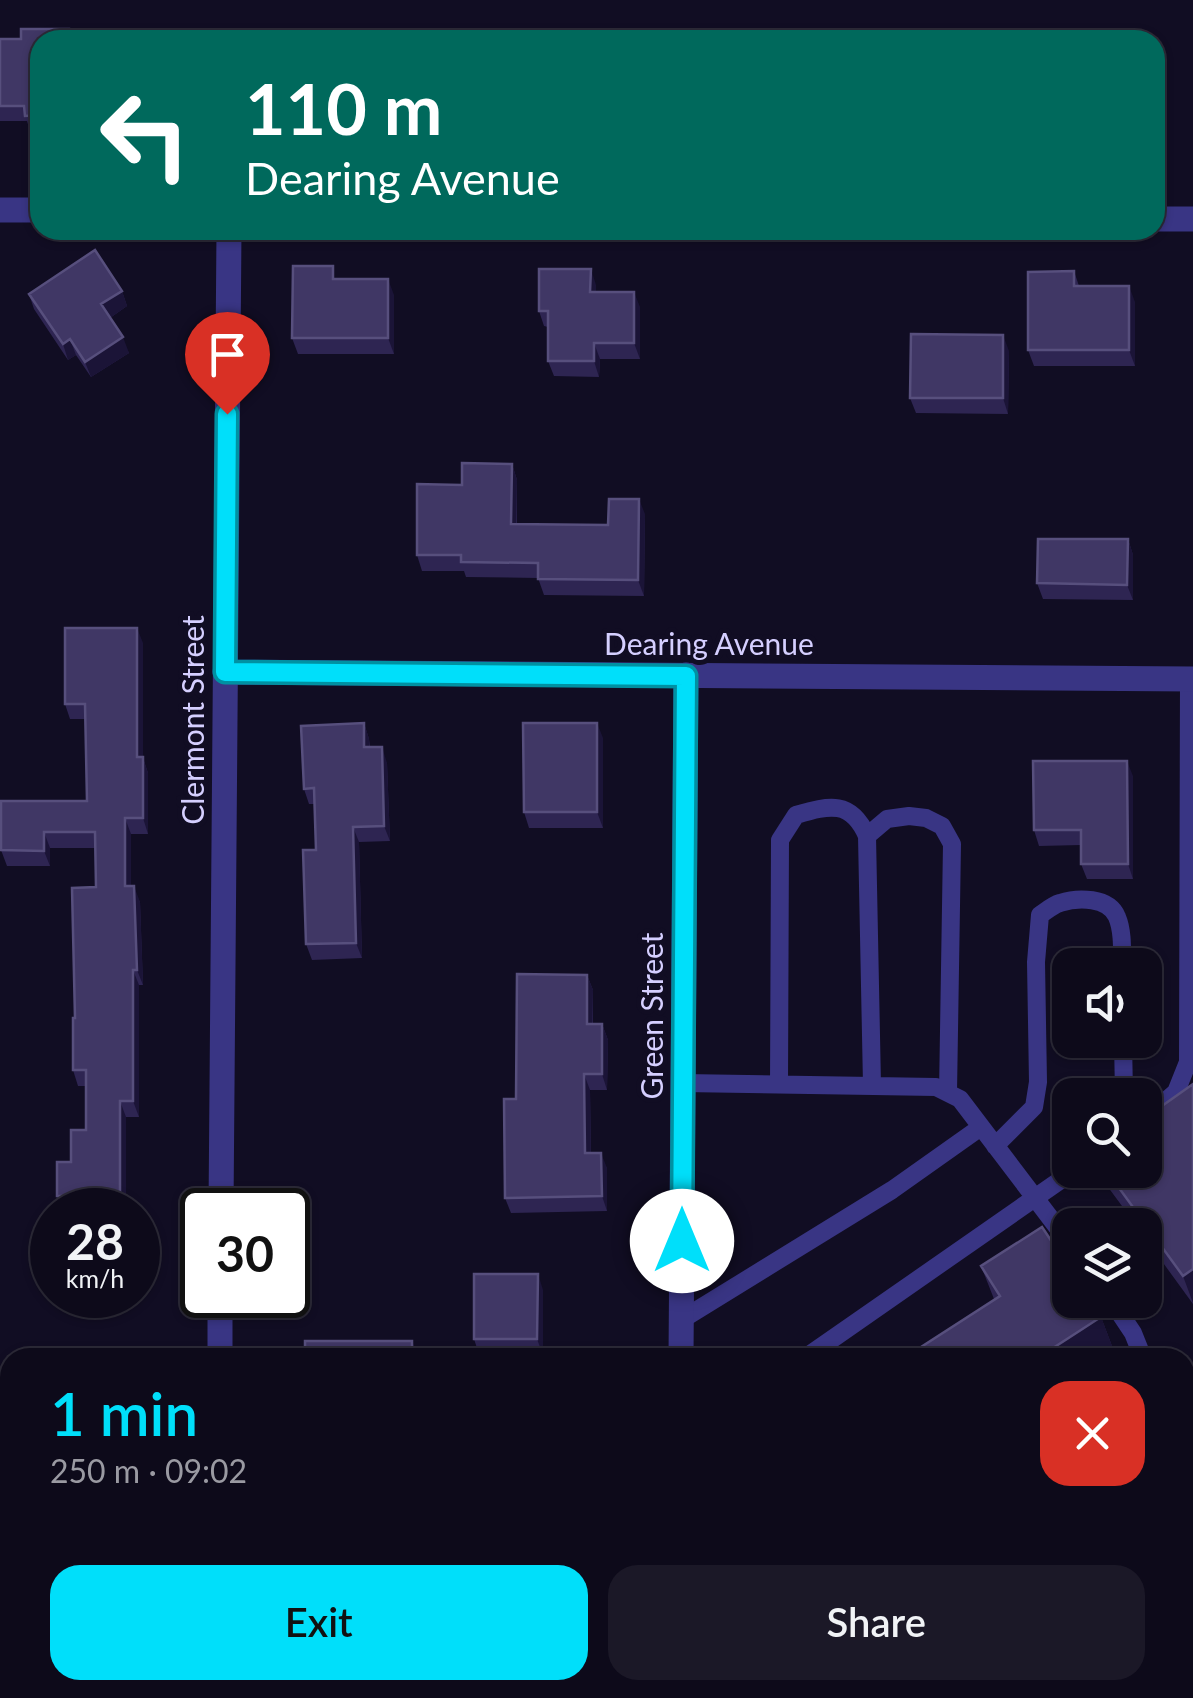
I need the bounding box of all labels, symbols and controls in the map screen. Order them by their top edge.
text: 110 m [245,66,442,150]
icon: left [80,70,210,200]
text: Dearing Avenue [245,151,560,205]
pin [185,312,270,415]
icon: arrive [200,327,255,382]
street label: Clermont Street [174,615,210,825]
street label: Dearing Avenue [604,625,814,661]
street label: Green Street [633,932,669,1100]
map controls [1052,948,1162,1318]
button: sound [1052,948,1162,1058]
button: search [1052,1078,1162,1188]
speed limit sign: 30 [180,1188,310,1318]
position arrow [630,1189,734,1293]
button: layers [1052,1208,1162,1318]
text: 28 [66,1211,124,1271]
text: km/h [66,1263,124,1293]
text: 1 min [50,1377,198,1449]
button: close [1040,1381,1145,1486]
text: 250 m · 09:02 [50,1451,247,1490]
button: Exit [50,1565,588,1680]
button: Share [608,1565,1145,1680]

